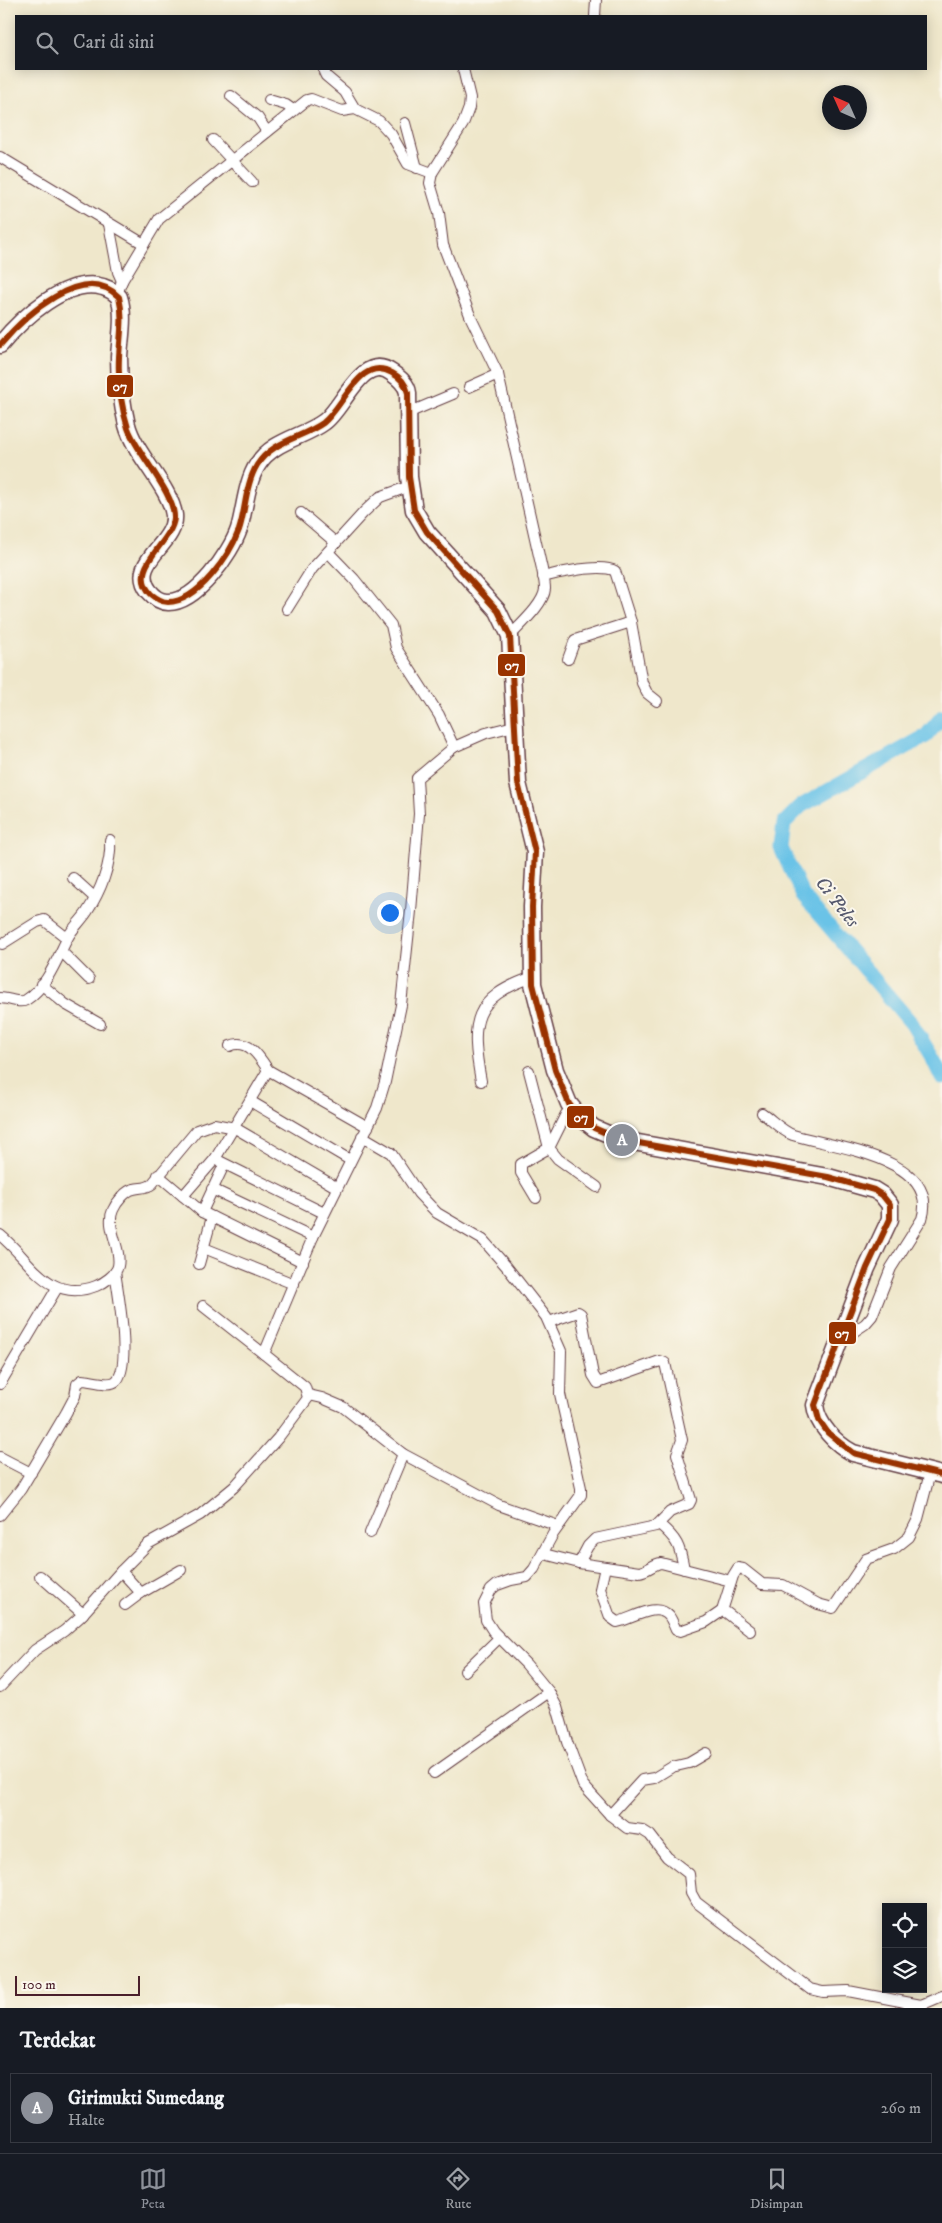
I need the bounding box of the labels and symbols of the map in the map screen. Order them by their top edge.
north arrow [822,85,867,130]
line badge: 07 [106,374,134,398]
text: 07 [113,378,127,396]
line badge: 07 [497,653,526,677]
text: 07 [505,657,519,675]
water label: Ci Peles [810,872,865,933]
your location [377,900,403,926]
line badge: 07 [566,1105,595,1129]
text: 07 [574,1109,588,1127]
pin: A [606,1121,638,1159]
line badge: 07 [828,1321,857,1345]
text: 07 [835,1325,849,1343]
scale bar [15,1973,140,1996]

